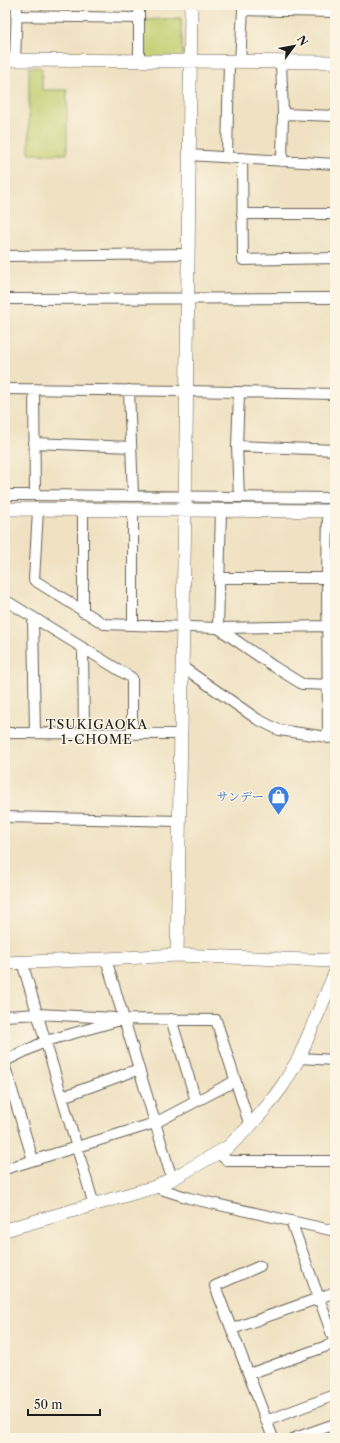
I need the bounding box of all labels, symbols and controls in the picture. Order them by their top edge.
north arrow [274,26,314,66]
text: N [294,33,311,49]
district label: TSUKIGAOKA 1-CHOME [46,716,148,747]
shop icon: サンデー [266,783,292,816]
place label: サンデー [217,789,264,804]
scale bar [28,1391,100,1417]
text: 50 m [34,1397,63,1412]

